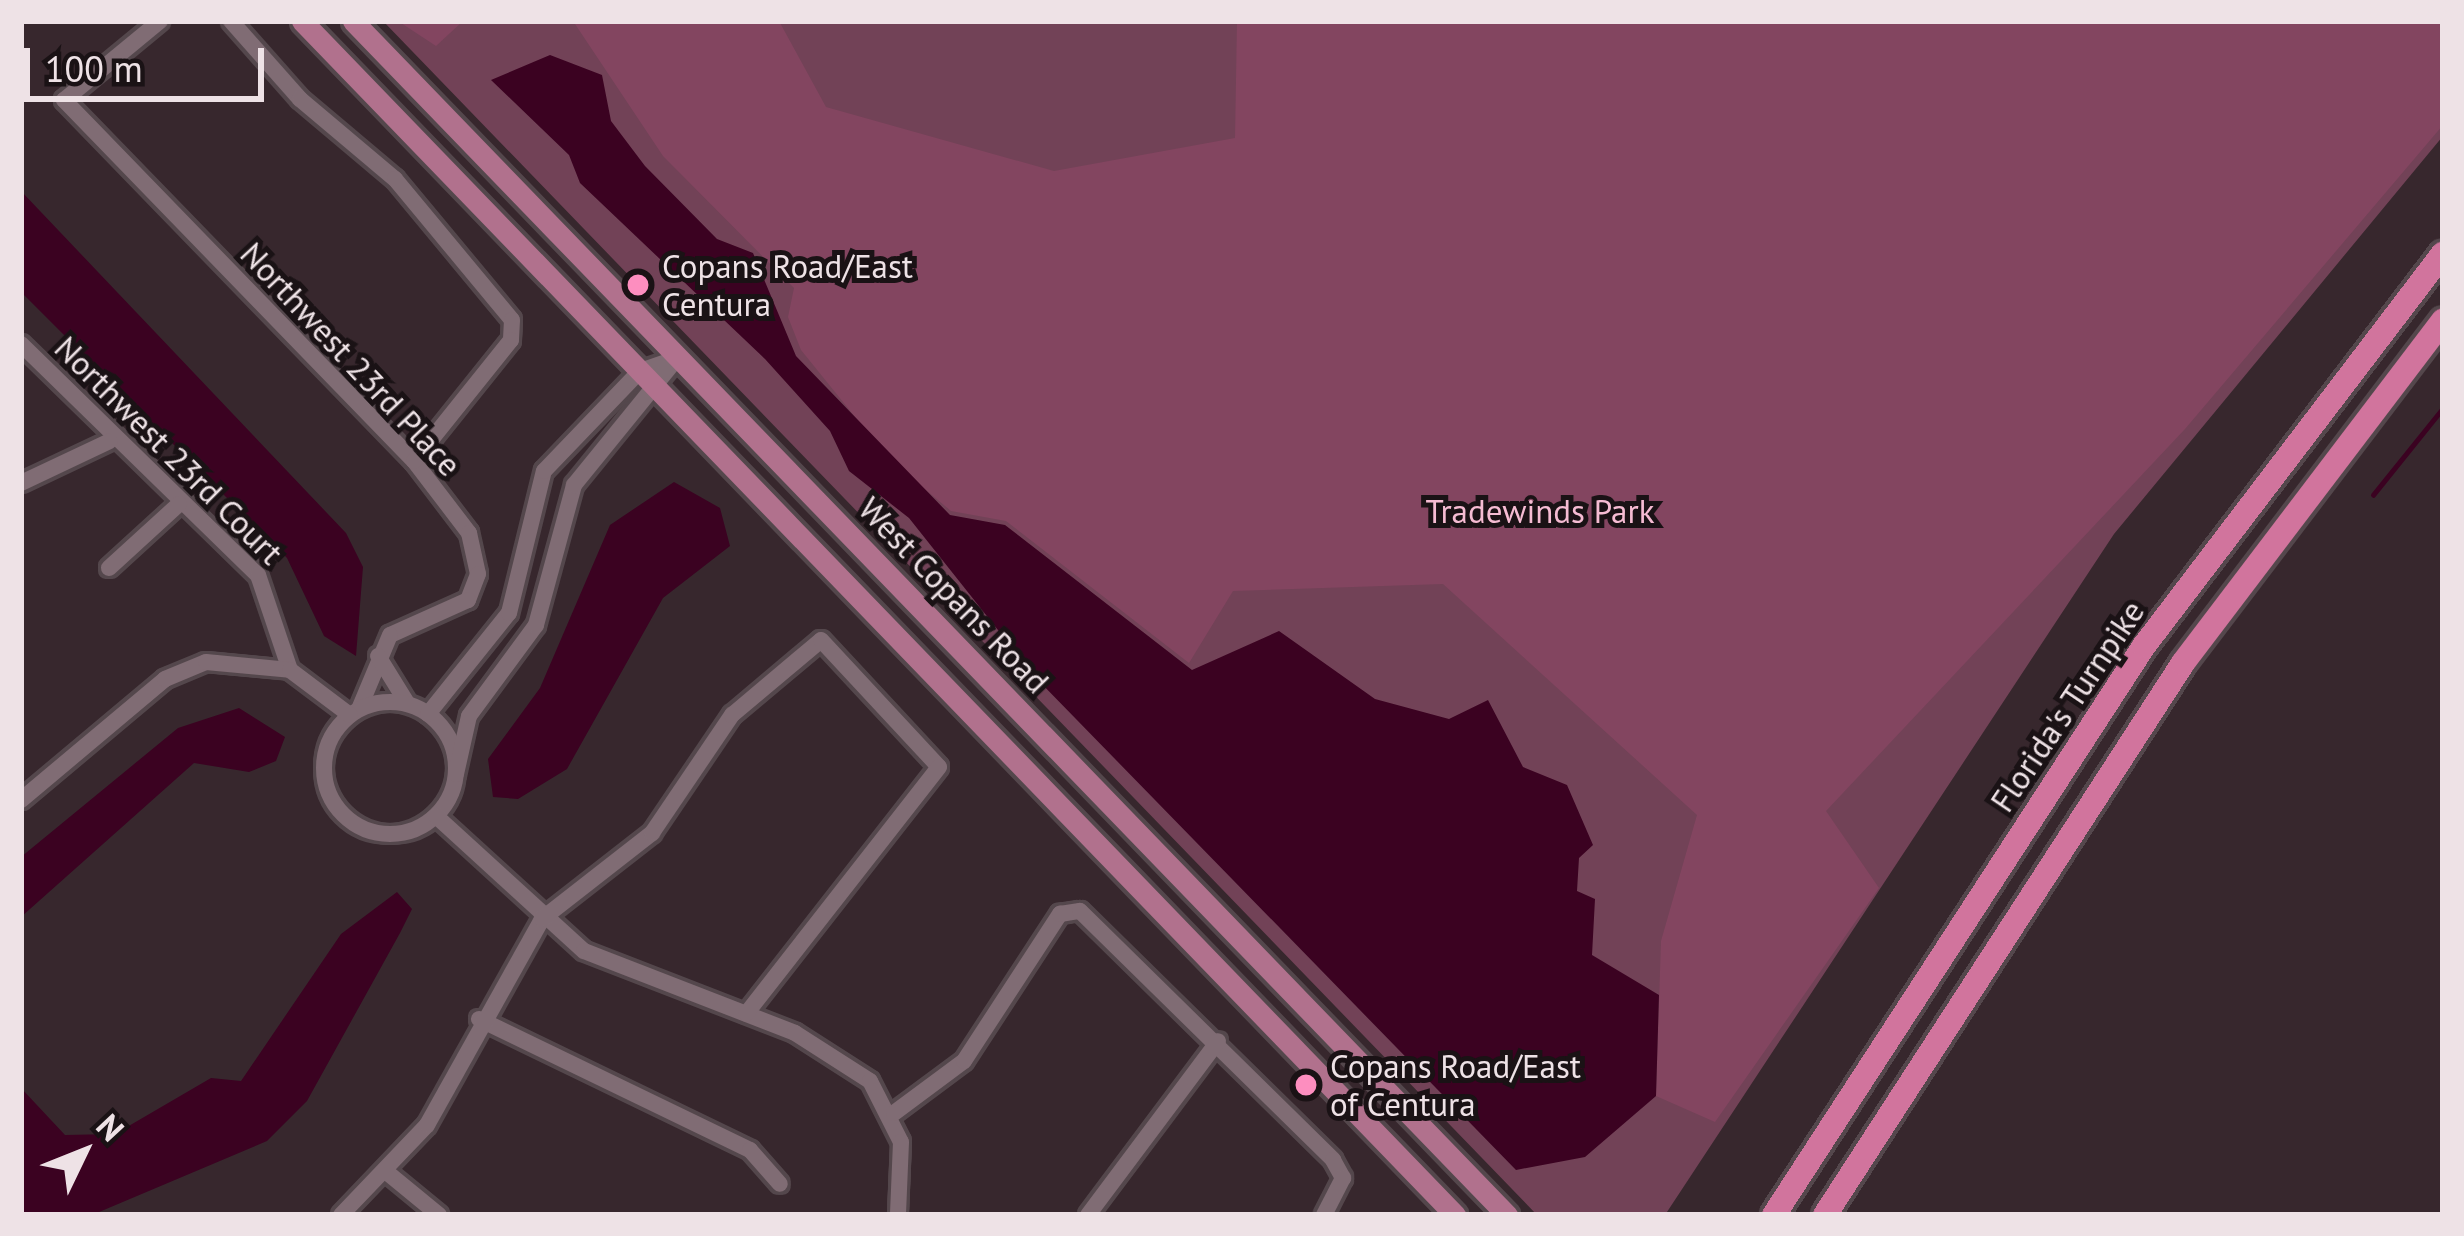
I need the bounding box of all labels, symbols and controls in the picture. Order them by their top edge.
scale bar [30,24,270,98]
text: 100 m [45,45,143,92]
street label: Northwest 23rd Place [233,234,469,484]
place label: Copans Road/East Centura [662,246,913,324]
marker: Copans Road/East Centura [625,272,651,298]
street label: Northwest 23rd Court [47,328,291,572]
street label: West Copans Road [851,489,1057,701]
park label: Tradewinds Park [1426,491,1654,531]
street label: Florida's Turnpike [1982,593,2152,819]
place label: Copans Road/East of Centura [1330,1046,1581,1124]
marker: Copans Road/East of Centura [1293,1072,1319,1098]
north arrow [24,1092,144,1212]
text: N [88,1105,134,1150]

